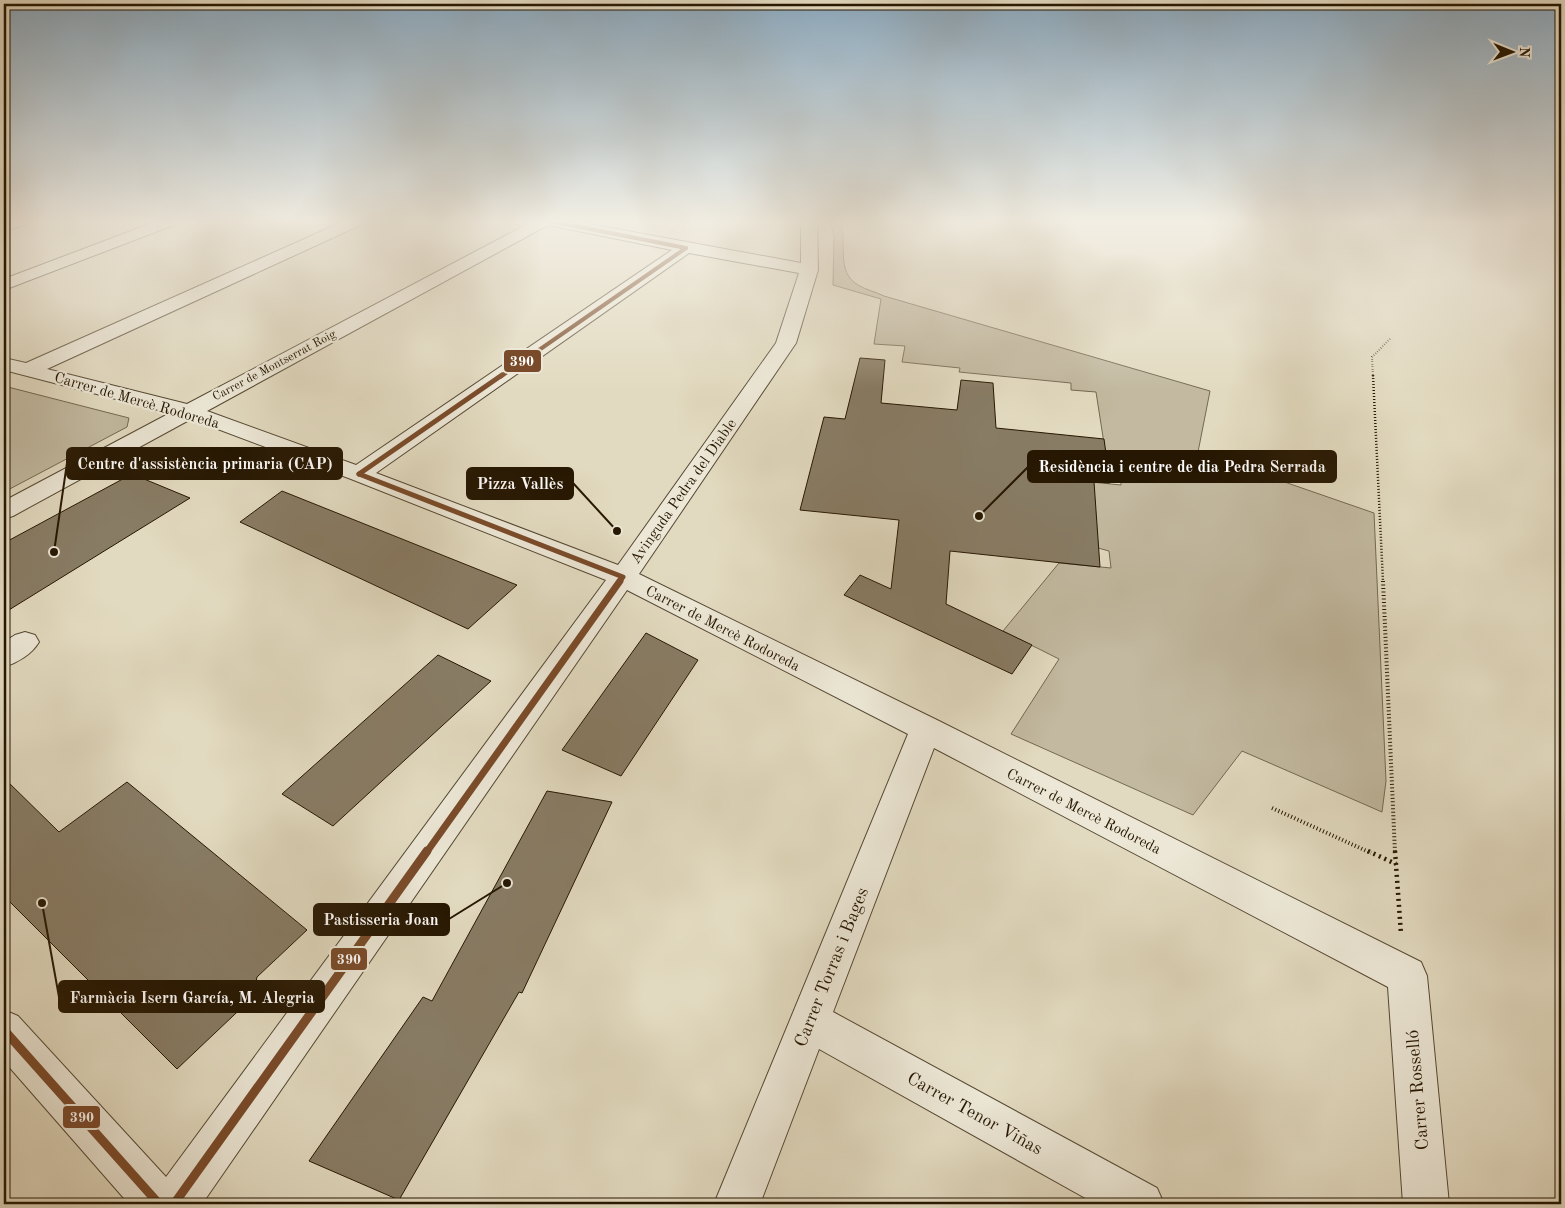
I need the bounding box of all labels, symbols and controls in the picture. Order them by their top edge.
north arrow [1488,28,1538,78]
text: N [1517,47,1531,58]
street label: Carrer de Montserrat Roig [211,328,339,404]
line badge: 390 [503,349,542,373]
text: 390 [510,355,534,369]
street label: Carrer de Mercè Rodoreda [52,371,221,432]
street label: Avinguda Pedra del Diable [629,417,740,567]
callout: Centre d'assistència primaria (CAP) [67,448,342,479]
callout: Residència i centre de dia Pedra Serrada [1028,451,1336,482]
text: Centre d'assistència primaria (CAP) [77,456,333,473]
text: Residència i centre de dia Pedra Serrada [1038,460,1326,476]
callout: Pizza Vallès [467,468,573,499]
text: Pizza Vallès [477,477,563,493]
street label: Carrer de Mercè Rodoreda [643,584,802,675]
street label: Carrer de Mercè Rodoreda [1004,767,1163,858]
street label: Carrer Torras i Bages [792,885,872,1050]
callout: Pastisseria Joan [314,904,449,935]
text: Pastisseria Joan [323,913,439,929]
line badge: 390 [330,947,368,971]
text: 390 [337,953,361,967]
callout: Farmàcia Isern García, M. Alegria [59,981,324,1012]
text: Farmàcia Isern García, M. Alegria [69,991,315,1007]
street label: Carrer Rosselló [1404,1029,1432,1151]
street label: Carrer Tenor Viñas [904,1069,1045,1159]
line badge: 390 [62,1105,101,1129]
text: 390 [70,1111,94,1125]

